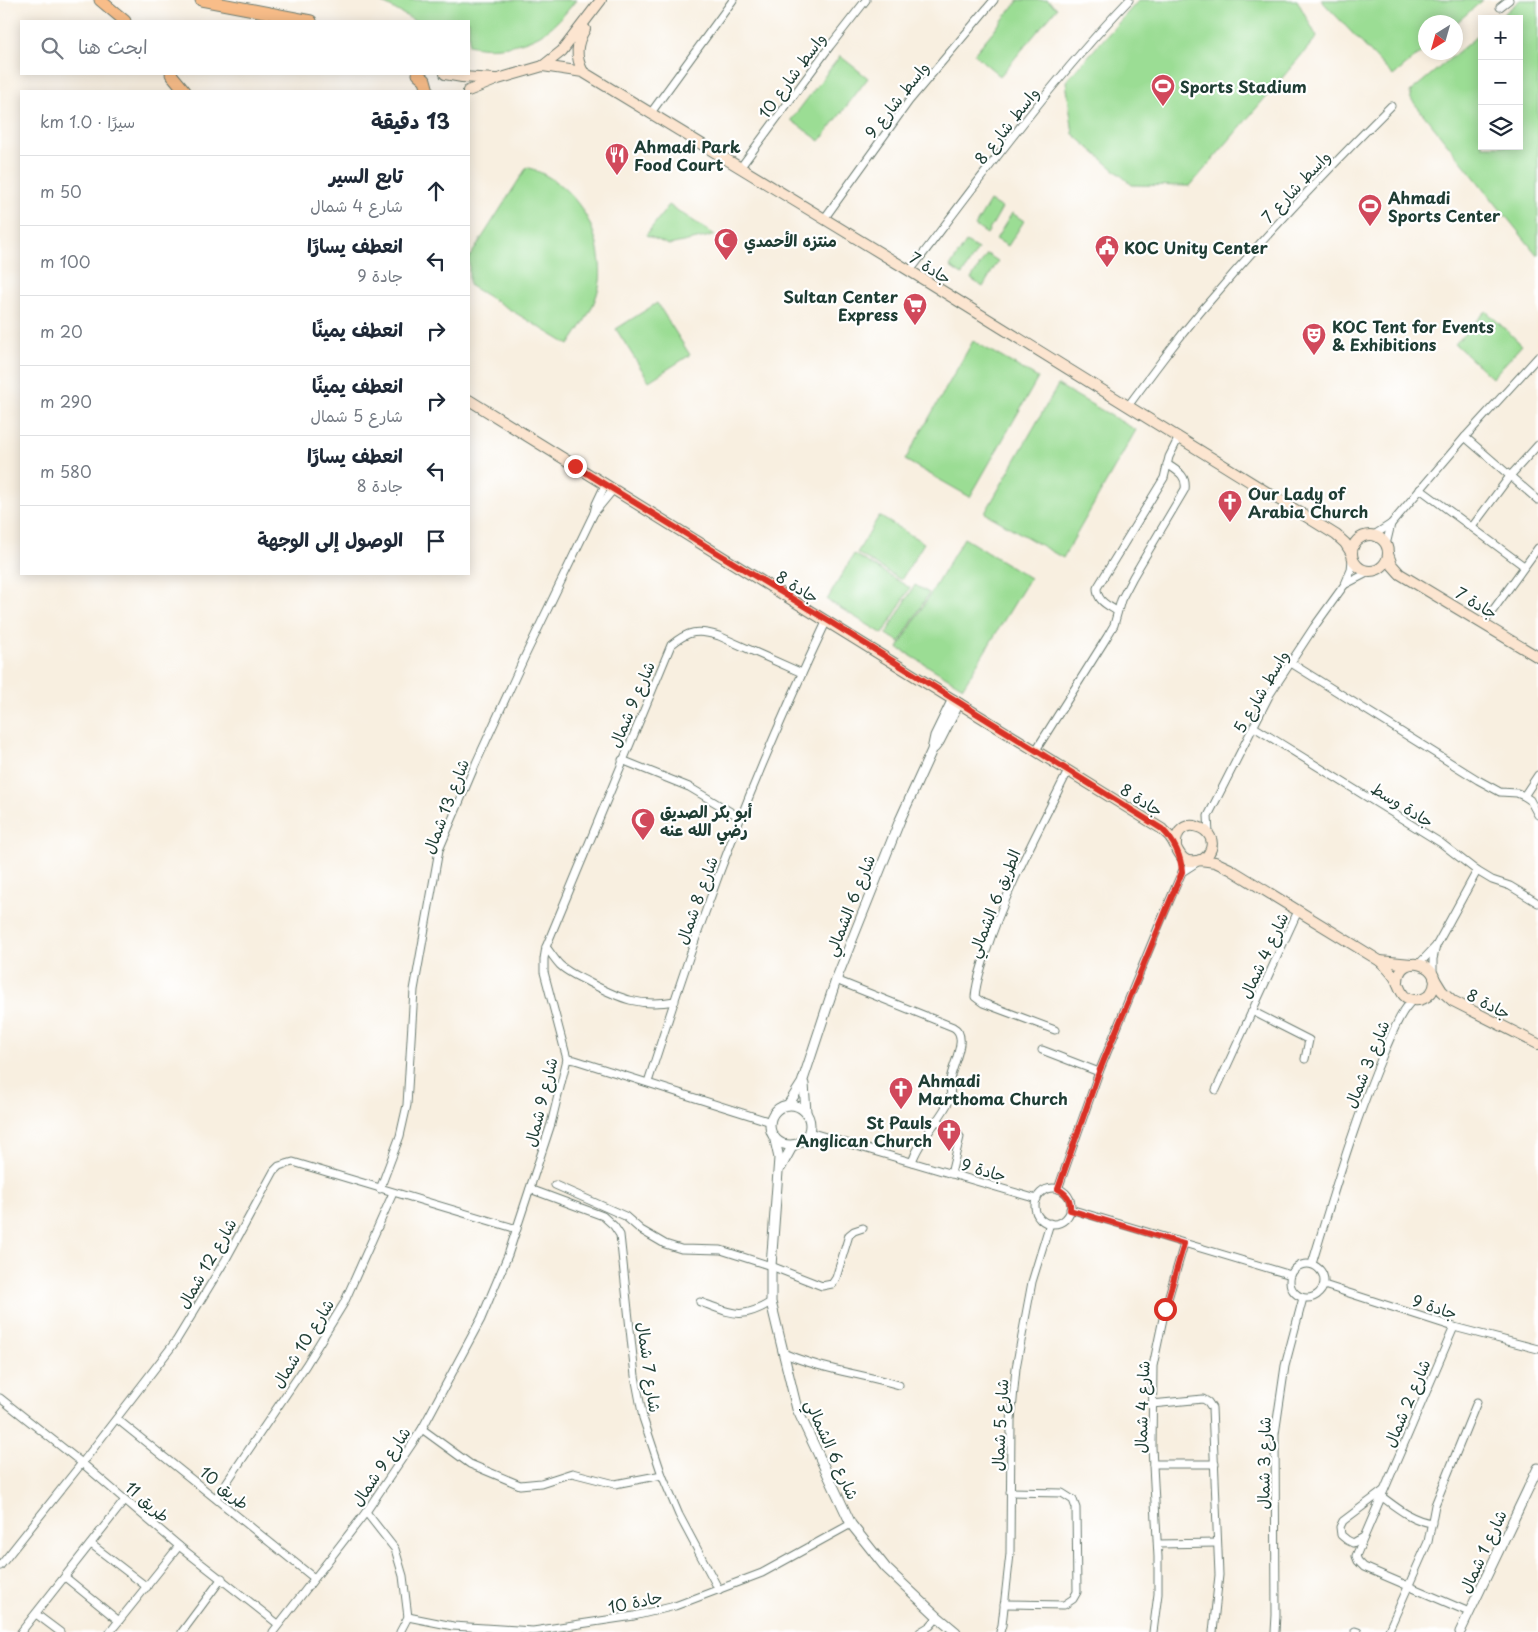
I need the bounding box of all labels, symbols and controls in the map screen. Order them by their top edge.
north arrow [1418,15,1463,60]
map controls [1478,15,1523,150]
button: + [1478,15,1523,60]
search box [20,20,470,75]
street label: واسط شارع 10 [752,27,831,124]
text: ابحث هنا [78,32,148,60]
icon: search [38,34,66,62]
street label: واسط شارع 9 [858,55,934,143]
button: − [1478,60,1523,105]
sports icon: Sports Stadium [1150,73,1176,107]
place label: Sports Stadium [1180,74,1307,98]
street label: واسط شارع 8 [968,81,1045,169]
text: 13 دقيقة [371,104,450,136]
button: layers [1478,105,1523,150]
text: سيرًا · 1.0 km [40,109,135,133]
place label: Ahmadi Park Food Court [634,134,741,176]
restaurant icon: Ahmadi Park Food Court [604,142,630,176]
street label: واسط شارع 7 [1255,144,1336,228]
text: تابع السير [329,161,403,189]
icon: ahead [422,177,450,205]
text: 50 m [40,179,82,203]
place label: Ahmadi Sports Center [1388,185,1501,227]
text: شارع 4 شمال [310,193,403,217]
sports icon: Ahmadi Sports Center [1357,193,1383,227]
mosque icon: منتزه الأحمدي [713,227,739,261]
place label: منتزه الأحمدي [744,228,837,254]
text: انعطف يسارًا [307,231,403,259]
public building icon: KOC Unity Center [1094,234,1120,268]
place label: KOC Unity Center [1124,235,1269,259]
street label: جادة 7 [905,245,957,289]
icon: left [422,247,450,275]
text: 100 m [40,249,90,273]
text: جادة 9 [357,263,403,287]
place label: Sultan Center Express [783,284,899,326]
supermarket icon: Sultan Center Express [902,292,928,326]
place label: KOC Tent for Events & Exhibitions [1332,314,1494,356]
text: انعطف يمينًا [312,315,403,343]
icon: right [422,317,450,345]
text: 20 m [40,319,83,343]
theatre icon: KOC Tent for Events & Exhibitions [1301,322,1327,356]
text: انعطف يمينًا [312,371,403,399]
icon: right [422,387,450,415]
text: 290 m [40,389,92,413]
text: شارع 5 شمال [311,403,403,427]
text: انعطف يسارًا [307,441,403,469]
route end [564,455,587,478]
icon: left [422,457,450,485]
text: 580 m [40,459,92,483]
text: جادة 8 [357,473,403,497]
place label: Our Lady of Arabia Church [1248,481,1368,523]
church icon: Our Lady of Arabia Church [1217,489,1243,523]
text: الوصول إلى الوجهة [257,525,403,553]
icon: arrive [422,527,450,555]
street label: جادة 8 [772,564,824,608]
street label: جادة 7 [1451,580,1503,624]
street label: واسط شارع 5 [1226,645,1294,738]
street label: شارع 9 شمال [602,657,661,751]
street label: شارع 13 شمال [416,755,475,857]
street label: جادة وسط [1367,775,1439,833]
street label: جادة 8 [1116,777,1168,821]
place label: أبو بكر الصديق رضي الله عنه [660,799,753,845]
mosque icon: أبو بكر الصديق رضي الله عنه [630,807,656,841]
street label: الطريق 6 الشمالي [960,845,1029,962]
street label: شارع 6 الشمالي [818,851,884,961]
street label: شارع 8 شمال [669,853,724,948]
street label: شارع 4 شمال [1233,908,1294,1003]
street label: جادة 8 [1463,982,1515,1024]
street label: شارع 3 شمال [1337,1016,1395,1112]
street label: شارع 9 شمال [517,1055,564,1150]
place label: Ahmadi Marthoma Church [918,1068,1068,1110]
church icon: Ahmadi Marthoma Church [888,1076,914,1110]
place label: St Pauls Anglican Church [796,1110,932,1152]
church icon: St Pauls Anglican Church [936,1118,962,1152]
street label: جادة 9 [959,1151,1009,1187]
street label: شارع 12 شمال [170,1213,242,1313]
street label: جادة 9 [1410,1288,1460,1324]
street label: شارع 10 شمال [265,1294,340,1393]
route start [1154,1298,1177,1321]
street label: شارع 7 شمال [631,1320,668,1414]
street label: شارع 2 شمال [1377,1355,1436,1451]
street label: شارع 4 شمال [1127,1360,1156,1454]
street label: شارع 5 شمال [985,1378,1014,1472]
street label: شارع 6 الشمالي [797,1395,866,1505]
street label: شارع 3 شمال [1250,1416,1277,1510]
street label: شارع 9 شمال [344,1421,416,1511]
street label: طريق 10 [195,1460,255,1514]
street label: طريق 11 [120,1475,176,1527]
street label: شارع 1 شمال [1452,1505,1513,1597]
street label: جادة 10 [605,1584,665,1618]

